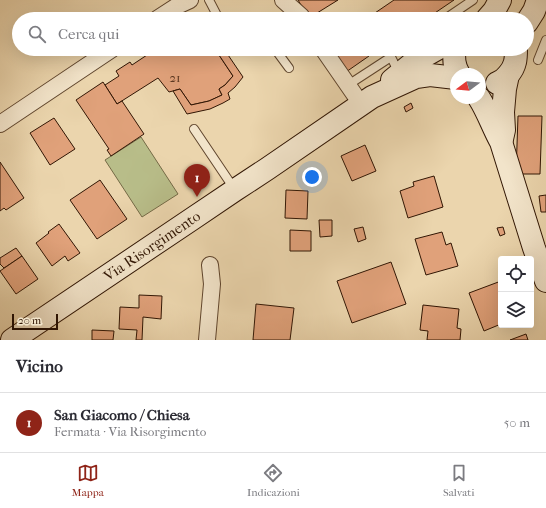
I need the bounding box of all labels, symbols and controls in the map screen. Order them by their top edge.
search box [12,12,534,56]
icon: search [26,23,48,45]
text: Cerca qui [58,25,119,43]
north arrow [450,68,486,104]
house number: 21 [169,70,181,85]
pin: 1 [184,164,210,197]
your location [302,167,322,187]
street label: Via Risorgimento [99,207,204,286]
map controls [498,256,534,328]
button: locate [498,256,534,292]
button: layers [498,292,534,328]
scale bar [12,312,58,331]
text: 20 m [18,314,41,327]
text: Vicino [16,356,63,376]
text: San Giacomo / Chiesa [54,406,190,424]
text: 1 [27,415,31,430]
text: 50 m [504,415,530,430]
text: Fermata · Via Risorgimento [54,424,206,439]
tab: Mappa [72,462,104,499]
tab: Indicazioni [247,462,300,499]
tab: Salvati [443,462,474,499]

